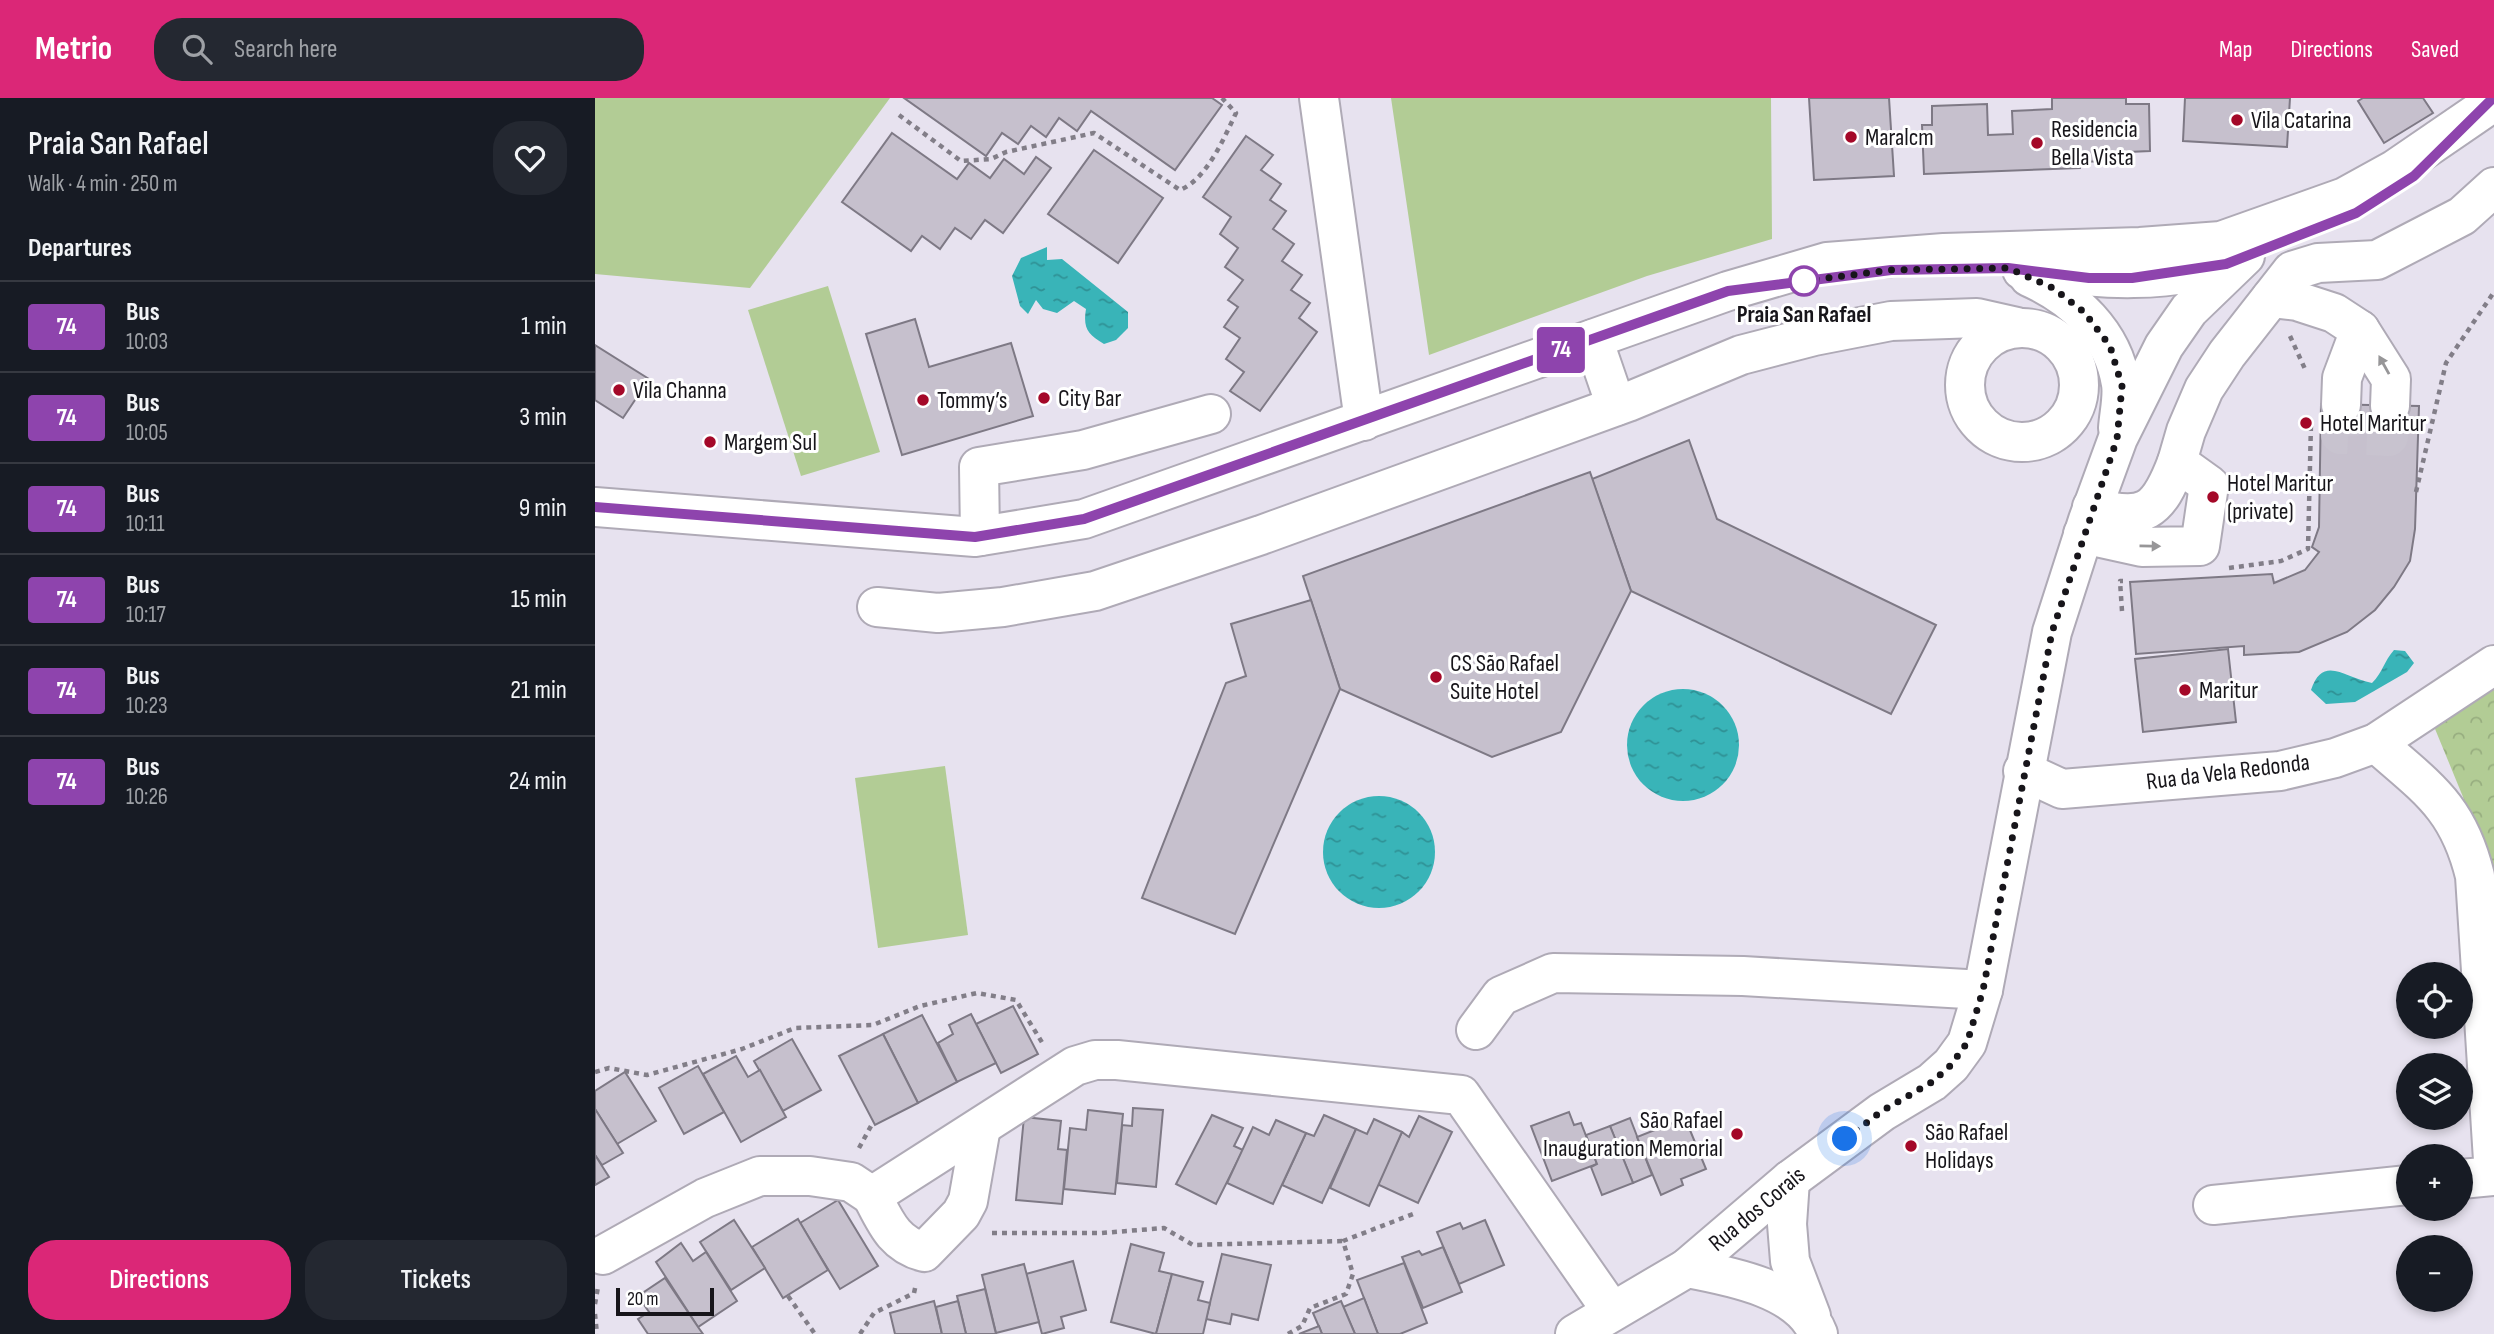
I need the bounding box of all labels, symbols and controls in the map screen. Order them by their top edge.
search box [154,18,644,81]
text: Metrio [35,29,112,69]
icon: search [178,30,216,68]
text: Search here [234,34,337,65]
text: Map [2219,35,2252,64]
text: Directions [2290,35,2373,64]
text: Saved [2411,35,2459,64]
place label: Vila Catarina [2251,106,2352,135]
marker: Vila Catarina [2229,112,2245,128]
place label: Residencia Bella Vista [2051,115,2138,172]
button: heart [493,121,567,195]
place label: Maralcm [1865,123,1934,152]
text: Praia San Rafael [28,124,209,164]
marker: Maralcm [1843,129,1859,145]
marker: Residencia Bella Vista [2029,135,2045,151]
text: Walk · 4 min · 250 m [28,170,178,198]
text: Departures [28,233,132,264]
marker: Praia San Rafael [1789,266,1819,296]
text: Bus [126,297,160,328]
place label: Praia San Rafael [1737,300,1871,329]
text: 1 min [521,311,567,342]
text: 74 [56,312,77,341]
line badge: 74 [1529,327,1593,373]
text: 10:03 [126,328,168,356]
text: 74 [1551,335,1571,364]
one-way arrow [2378,356,2390,375]
place label: Vila Channa [633,376,727,405]
marker: Vila Channa [611,382,627,398]
place label: City Bar [1058,384,1122,413]
place label: Tommy’s [937,386,1007,415]
text: Bus [126,388,160,419]
marker: City Bar [1036,390,1052,406]
marker: Tommy’s [915,392,931,408]
text: 3 min [519,402,567,433]
text: 74 [56,403,77,432]
place label: Hotel Maritur [2320,409,2426,438]
marker: Hotel Maritur [2298,415,2314,431]
text: 10:05 [126,419,168,447]
place label: Margem Sul [724,428,817,457]
marker: Margem Sul [702,434,718,450]
place label: Hotel Maritur (private) [2227,469,2333,526]
text: Bus [126,479,160,510]
marker: Hotel Maritur (private) [2205,489,2221,505]
text: 9 min [519,493,567,524]
text: 74 [56,494,77,523]
text: 10:11 [126,510,164,538]
one-way arrow [2139,540,2161,552]
text: Bus [126,570,160,601]
text: 15 min [511,584,567,615]
text: 74 [56,585,77,614]
text: 10:17 [126,601,166,629]
place label: CS São Rafael Suite Hotel [1450,649,1559,706]
text: Bus [126,661,160,692]
marker: CS São Rafael Suite Hotel [1428,669,1444,685]
text: 21 min [510,675,567,706]
text: 74 [56,676,77,705]
place label: Maritur [2199,676,2258,705]
marker: Maritur [2177,682,2193,698]
text: 10:23 [126,692,168,720]
street label: Rua da Vela Redonda [2145,748,2311,796]
text: Bus [126,752,160,783]
text: 24 min [509,766,567,797]
text: 74 [56,767,77,796]
text: 10:26 [126,783,168,811]
map controls [2396,962,2473,1312]
button: locate [2396,962,2473,1039]
button: layers [2396,1053,2473,1130]
place label: São Rafael Inauguration Memorial [1543,1106,1723,1163]
place label: São Rafael Holidays [1925,1118,2008,1175]
your location [1827,1121,1862,1156]
marker: São Rafael Inauguration Memorial [1729,1126,1745,1142]
marker: São Rafael Holidays [1903,1138,1919,1154]
button: + [2396,1144,2473,1221]
street label: Rua dos Corais [1703,1160,1811,1258]
button: − [2396,1235,2473,1312]
button: Directions [28,1240,291,1320]
button: Tickets [305,1240,567,1320]
scale bar [616,1285,714,1317]
text: 20 m [627,1288,659,1311]

